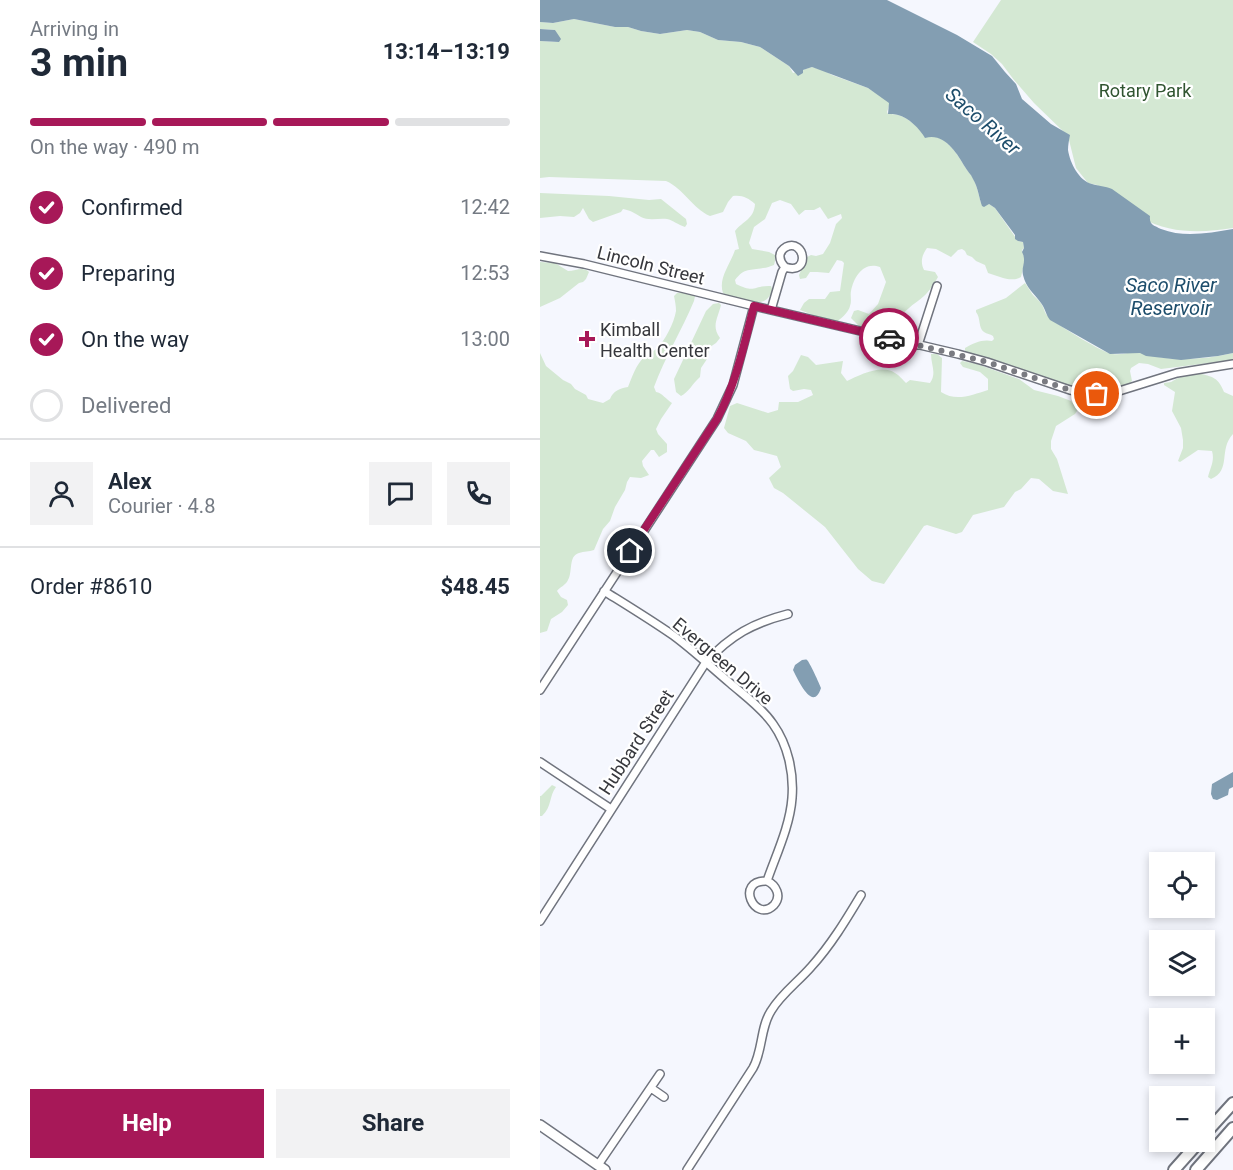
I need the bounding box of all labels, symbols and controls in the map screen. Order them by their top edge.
text: Arriving in [30,17,119,41]
text: 13:14–13:19 [383,39,510,64]
text: 3 min [30,40,128,86]
park label: Rotary Park [1099,80,1192,101]
water label: Saco River [941,82,1026,161]
text: On the way · 490 m [30,135,199,159]
icon: check [30,191,63,224]
text: Confirmed [81,195,183,220]
text: 12:42 [460,195,510,219]
street label: Lincoln Street [595,242,707,289]
icon: check [30,257,63,290]
text: Preparing [81,261,175,286]
text: 12:53 [460,261,510,285]
water label: Saco River Reservoir [1125,273,1218,320]
courier [859,308,919,368]
place label: Kimball Health Center [600,319,710,361]
icon: car [873,322,906,355]
icon: check [30,323,63,356]
text: On the way [81,327,189,352]
text: 13:00 [460,327,510,351]
marker: Kimball Health Center [578,330,596,348]
pin [1071,368,1122,419]
icon: bag [1080,377,1113,410]
text: Delivered [81,393,171,418]
button: person [30,462,93,525]
button: chat [369,462,432,525]
button: phone [447,462,510,525]
text: Alex [108,469,152,494]
text: Courier · 4.8 [108,494,215,518]
pin [604,525,655,576]
icon: home [613,534,646,567]
text: Order #8610 [30,574,152,599]
text: $48.45 [441,574,510,599]
street label: Evergreen Drive [669,613,777,709]
street label: Hubbard Street [594,686,678,798]
map controls [1149,852,1215,1152]
button: locate [1149,852,1215,918]
button: layers [1149,930,1215,996]
button: + [1149,1008,1215,1074]
button: − [1149,1086,1215,1152]
button: Help [30,1089,264,1158]
button: Share [276,1089,510,1158]

